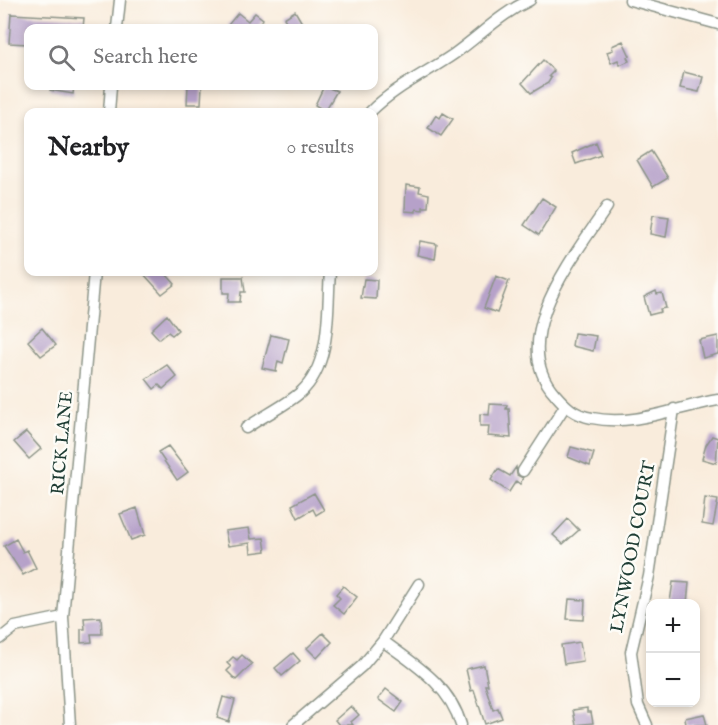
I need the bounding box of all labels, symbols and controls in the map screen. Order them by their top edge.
search box [24,24,378,90]
icon: search [45,41,78,74]
text: Search here [93,43,198,71]
text: Nearby [48,131,129,164]
text: 0 results [287,135,354,160]
street label: RICK LANE [47,390,79,496]
street label: LYNWOOD COURT [606,459,662,635]
map controls [646,599,700,707]
button: + [646,599,700,653]
button: − [646,653,700,707]

